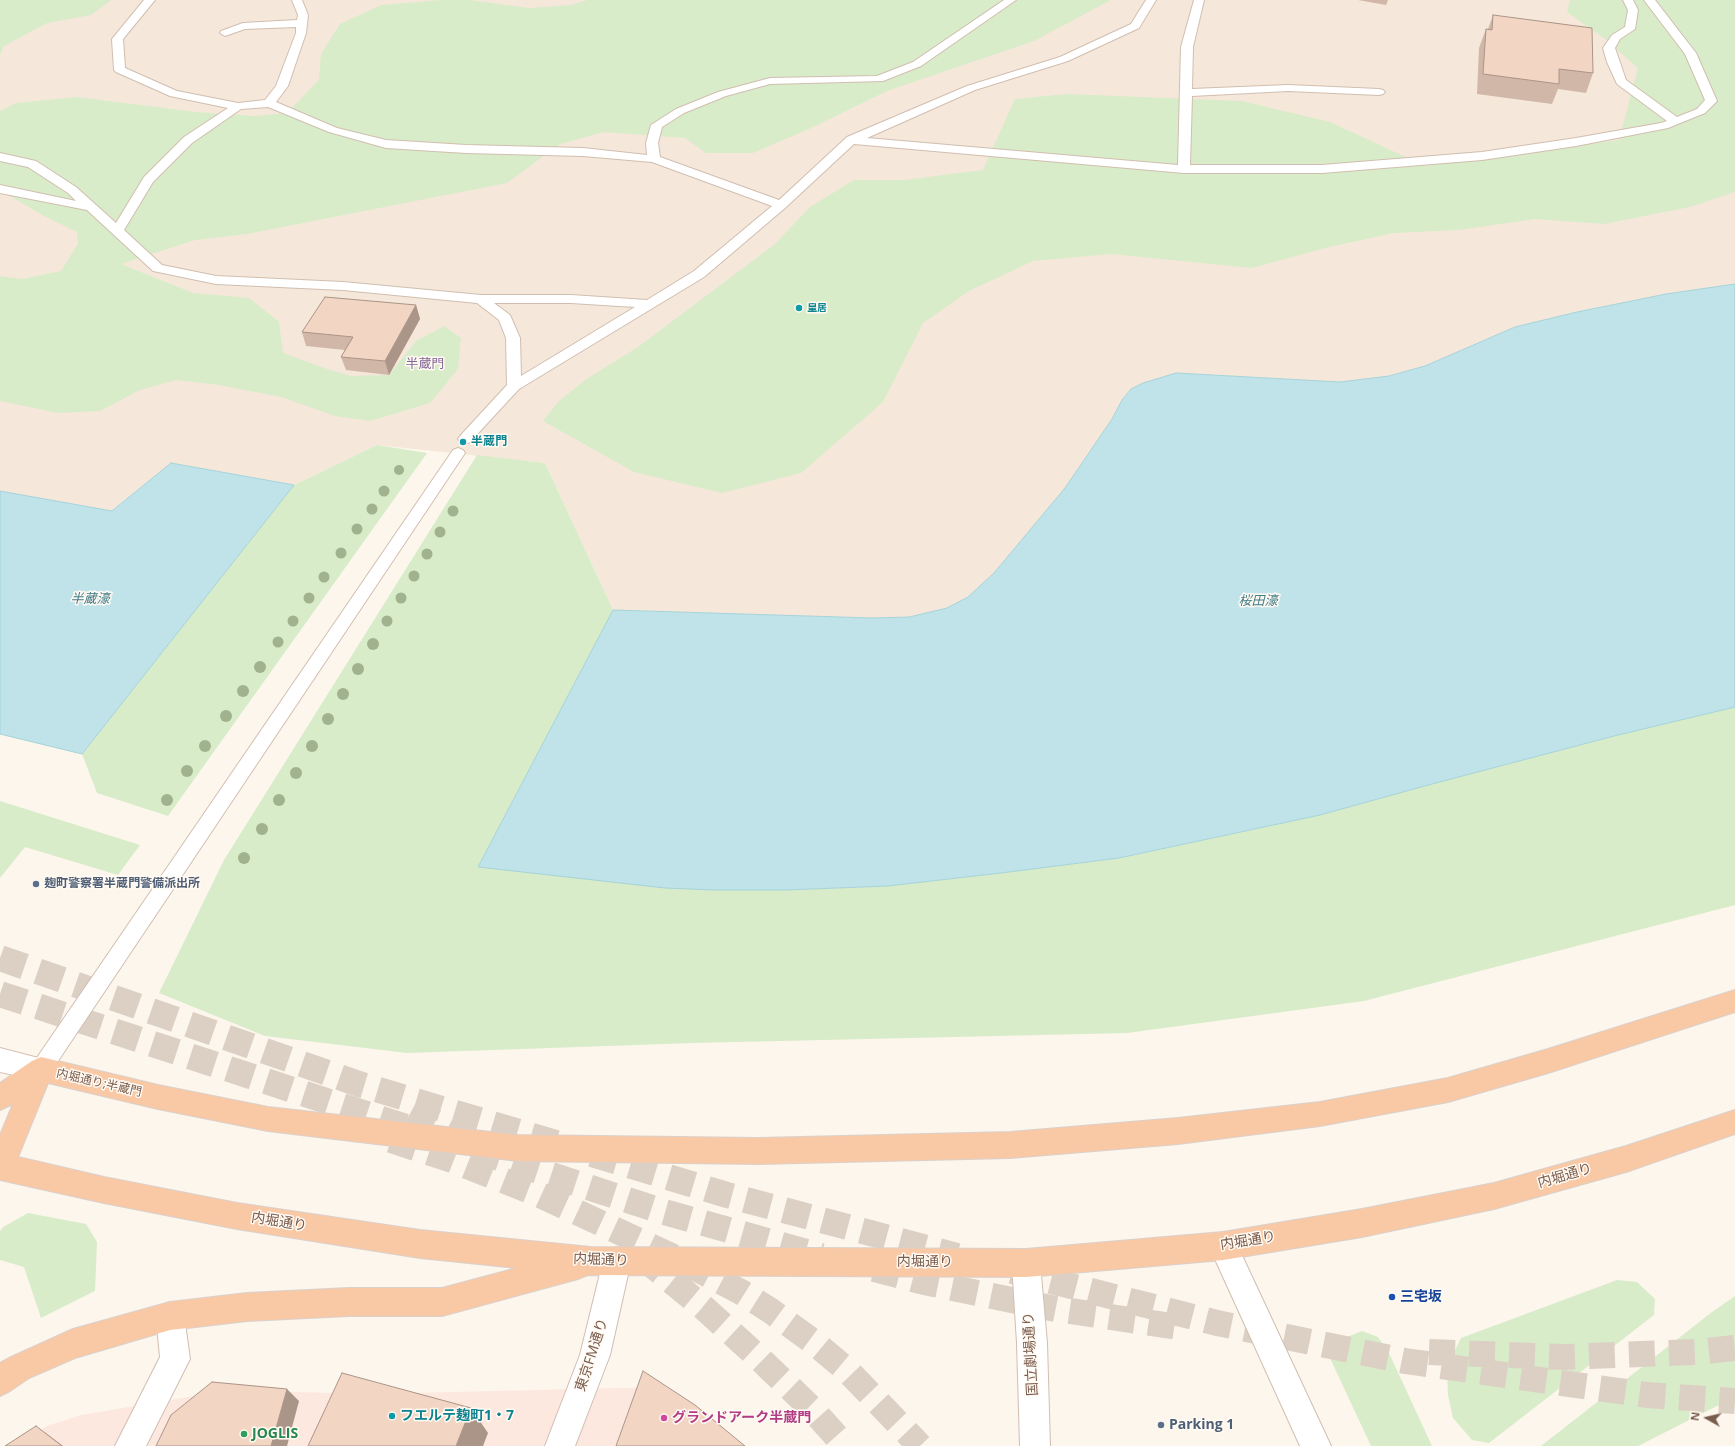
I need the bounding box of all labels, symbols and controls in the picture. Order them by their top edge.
place label: 皇居 [807,302,827,314]
marker: 皇居 [794,303,804,313]
district label: 半蔵門 [406,356,444,372]
place label: 半蔵門 [471,435,507,449]
marker: 半蔵門 [458,437,468,447]
water label: 半蔵濠 [71,591,109,607]
water label: 桜田濠 [1239,593,1277,609]
place label: 麹町警察署半蔵門警備派出所 [44,877,200,891]
marker: 麹町警察署半蔵門警備派出所 [31,879,41,889]
street label: 内堀通り;半蔵門 [55,1066,143,1100]
street label: 内堀通り [1536,1160,1594,1192]
street label: 内堀通り [250,1209,308,1235]
street label: 内堀通り [1219,1228,1277,1254]
street label: 内堀通り [573,1251,629,1269]
street label: 内堀通り [897,1254,953,1270]
place label: 三宅坂 [1400,1289,1442,1305]
marker: 三宅坂 [1387,1292,1397,1302]
street label: 国立劇場通り [1020,1312,1042,1396]
street label: 東京FM通り [572,1316,612,1394]
north arrow [1687,1398,1727,1438]
place label: フエルテ麹町1・7 [400,1408,514,1424]
place label: グランドアーク半蔵門 [672,1410,811,1426]
marker: フエルテ麹町1・7 [387,1411,397,1421]
text: N [1687,1411,1703,1422]
marker: グランドアーク半蔵門 [659,1413,669,1423]
place label: Parking 1 [1169,1417,1234,1433]
marker: Parking 1 [1156,1420,1166,1430]
place label: JOGLIS [252,1426,298,1442]
marker: JOGLIS [239,1429,249,1439]

